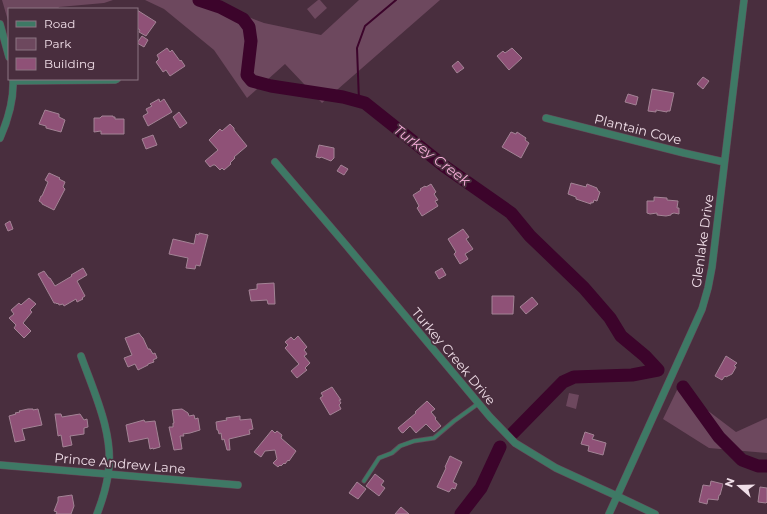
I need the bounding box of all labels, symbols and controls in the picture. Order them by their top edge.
legend [8,8,138,80]
text: Road [44,16,75,31]
text: Park [44,36,72,51]
text: Building [44,56,95,71]
street label: Plantain Cove [593,110,683,148]
water label: Turkey Creek [390,120,474,190]
street label: Glenlake Drive [688,193,716,289]
street label: Turkey Creek Drive [409,304,499,408]
street label: Prince Andrew Lane [54,449,186,477]
north arrow [719,466,759,506]
text: N [722,476,738,489]

